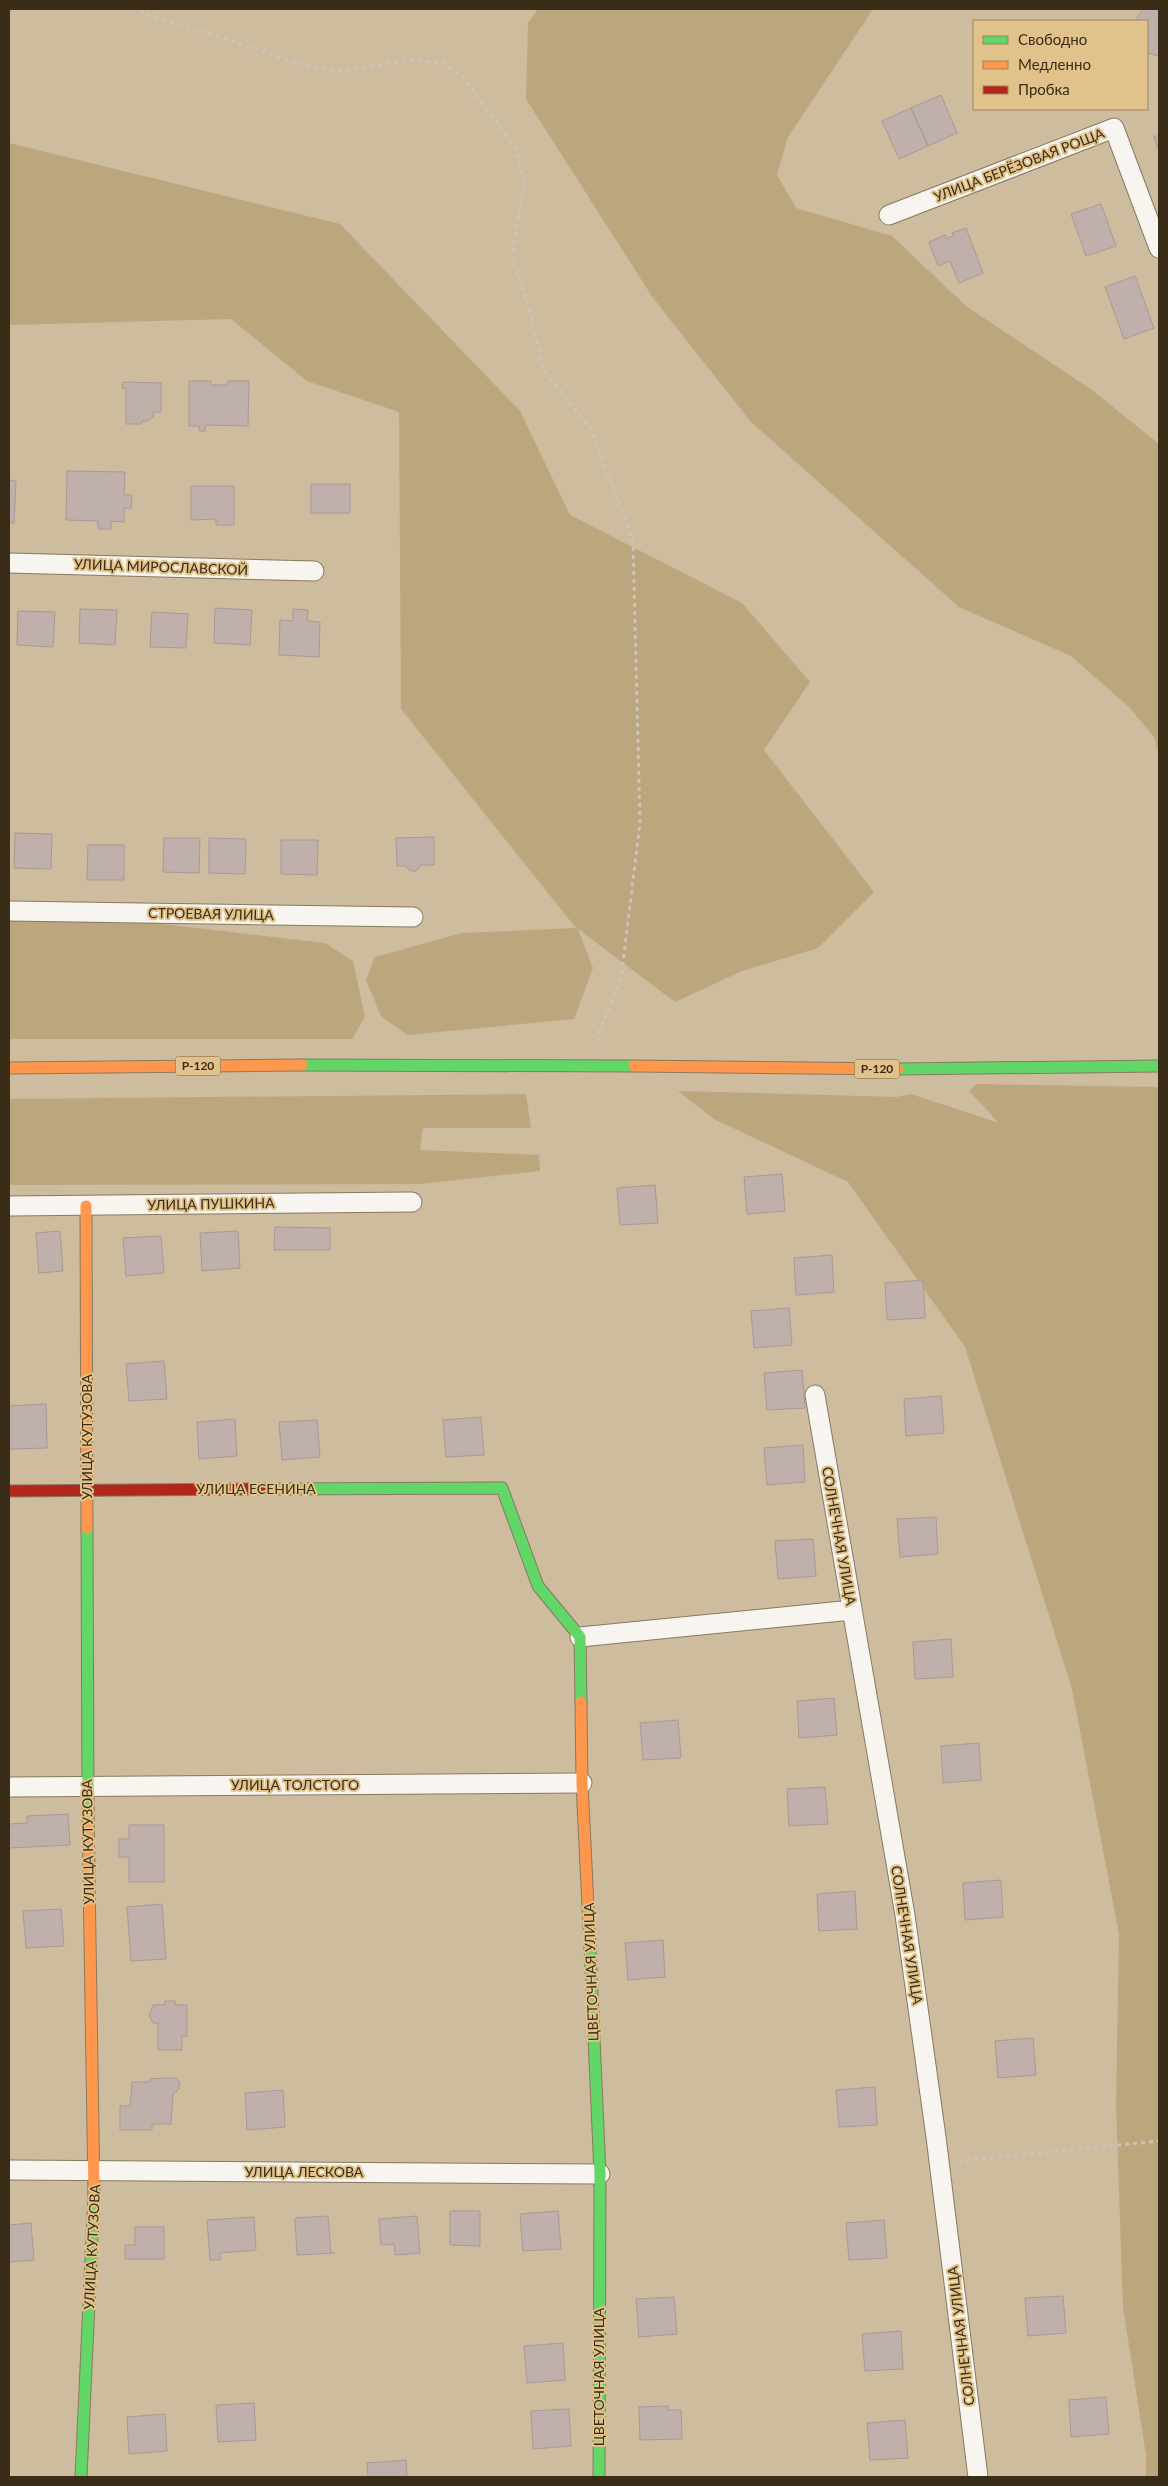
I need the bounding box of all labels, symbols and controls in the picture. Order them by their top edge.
legend [973,20,1148,110]
text: Свободно [1018,30,1087,48]
text: Медленно [1018,55,1091,73]
text: Пробка [1018,80,1070,98]
street label: УЛИЦА БЕРЁЗОВАЯ РОЩА [931,124,1107,205]
street label: УЛИЦА МИРОСЛАВСКОЙ [74,555,248,578]
street label: СТРОЕВАЯ УЛИЦА [148,904,275,923]
road number: Р-120 [176,1056,220,1076]
road number: Р-120 [854,1060,900,1078]
street label: УЛИЦА ПУШКИНА [147,1194,275,1213]
street label: УЛИЦА КУТУЗОВА [78,1374,95,1500]
street label: СОЛНЕЧНАЯ УЛИЦА [819,1465,860,1607]
street label: УЛИЦА ЕСЕНИНА [196,1480,316,1497]
street label: УЛИЦА ТОЛСТОГО [231,1776,359,1793]
street label: УЛИЦА КУТУЗОВА [78,1779,97,1905]
street label: СОЛНЕЧНАЯ УЛИЦА [888,1864,927,2006]
street label: ЦВЕТОЧНАЯ УЛИЦА [580,1902,601,2042]
street label: УЛИЦА ЛЕСКОВА [245,2163,364,2180]
street label: УЛИЦА КУТУЗОВА [80,2183,103,2310]
street label: СОЛНЕЧНАЯ УЛИЦА [943,2265,977,2407]
street label: ЦВЕТОЧНАЯ УЛИЦА [590,2307,607,2446]

